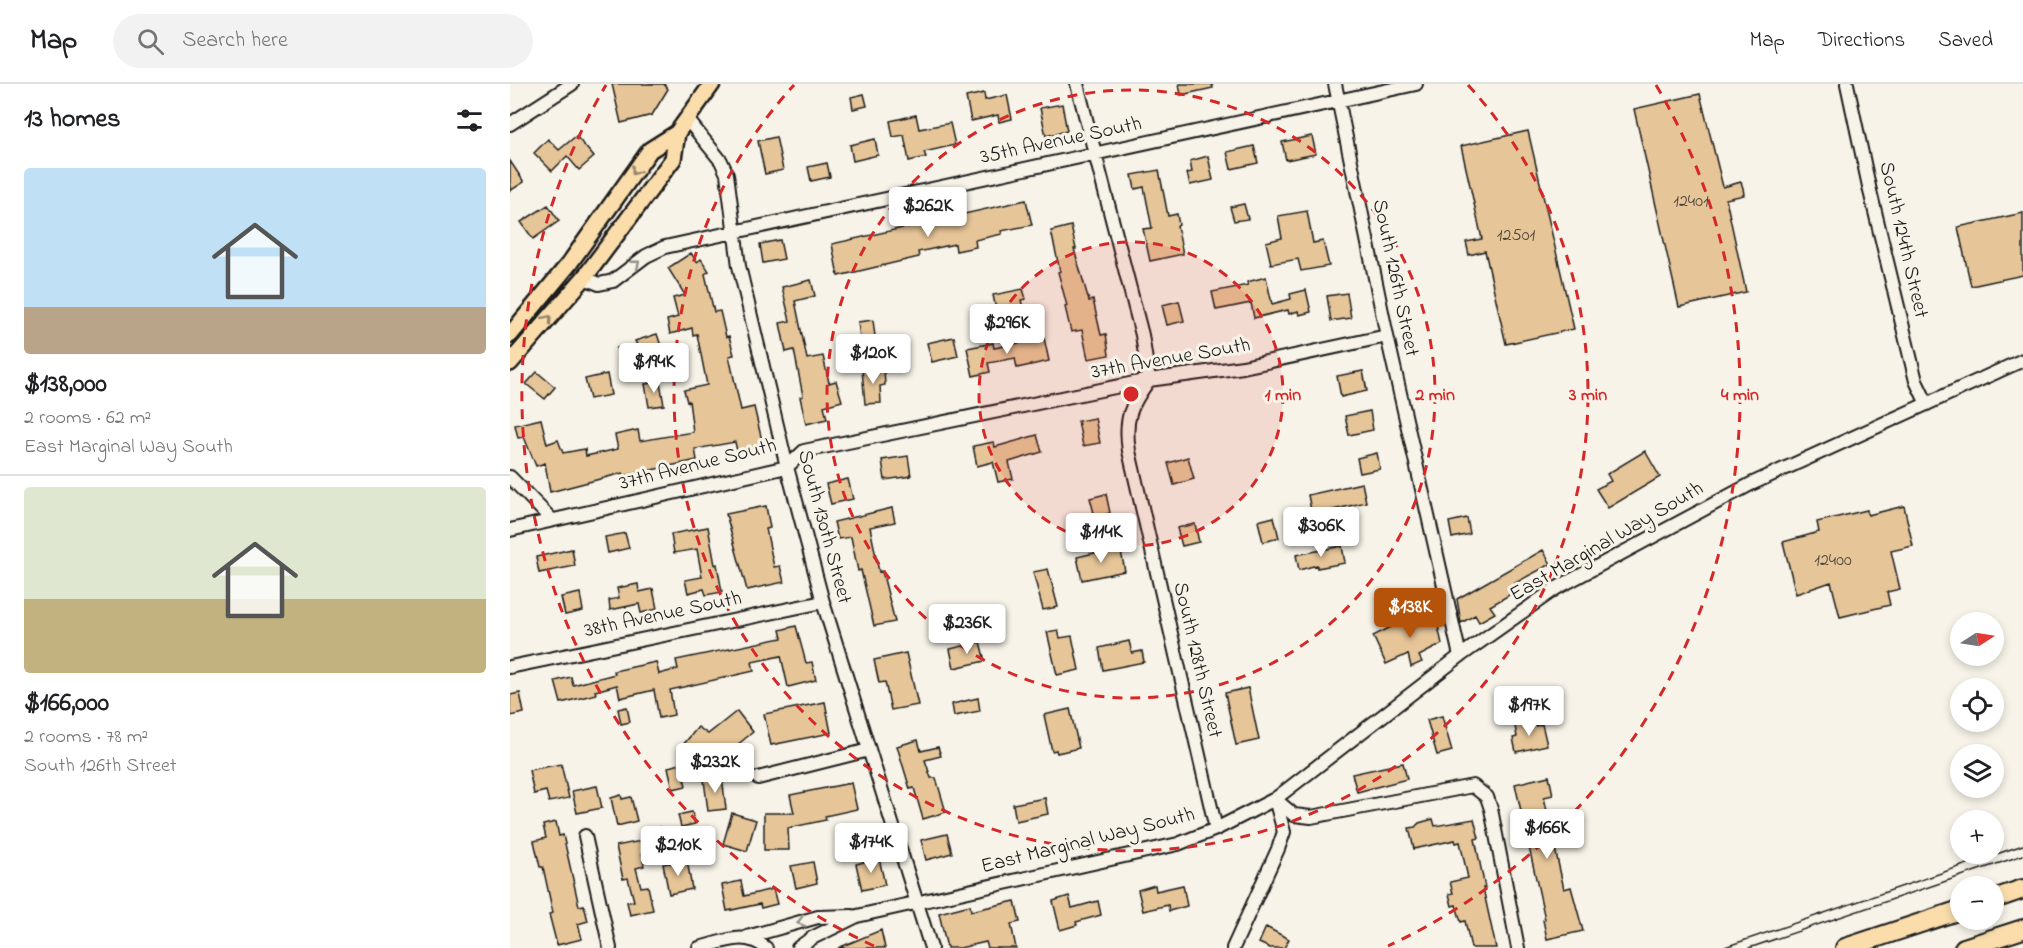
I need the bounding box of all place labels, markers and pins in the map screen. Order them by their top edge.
pin: $262K [886,187,970,238]
pin: $296K [965,304,1049,355]
pin: $120K [831,334,915,385]
pin: $194K [612,343,696,394]
centre of rings [1121,384,1141,404]
pin: $306K [1279,507,1363,558]
pin: $114K [1059,513,1143,564]
pin: $138K [1368,588,1452,639]
pin: $236K [925,604,1009,655]
pin: $197K [1487,686,1571,737]
pin: $232K [673,743,757,794]
pin: $166K [1505,809,1589,860]
pin: $174K [829,823,913,874]
pin: $210K [636,826,720,877]

